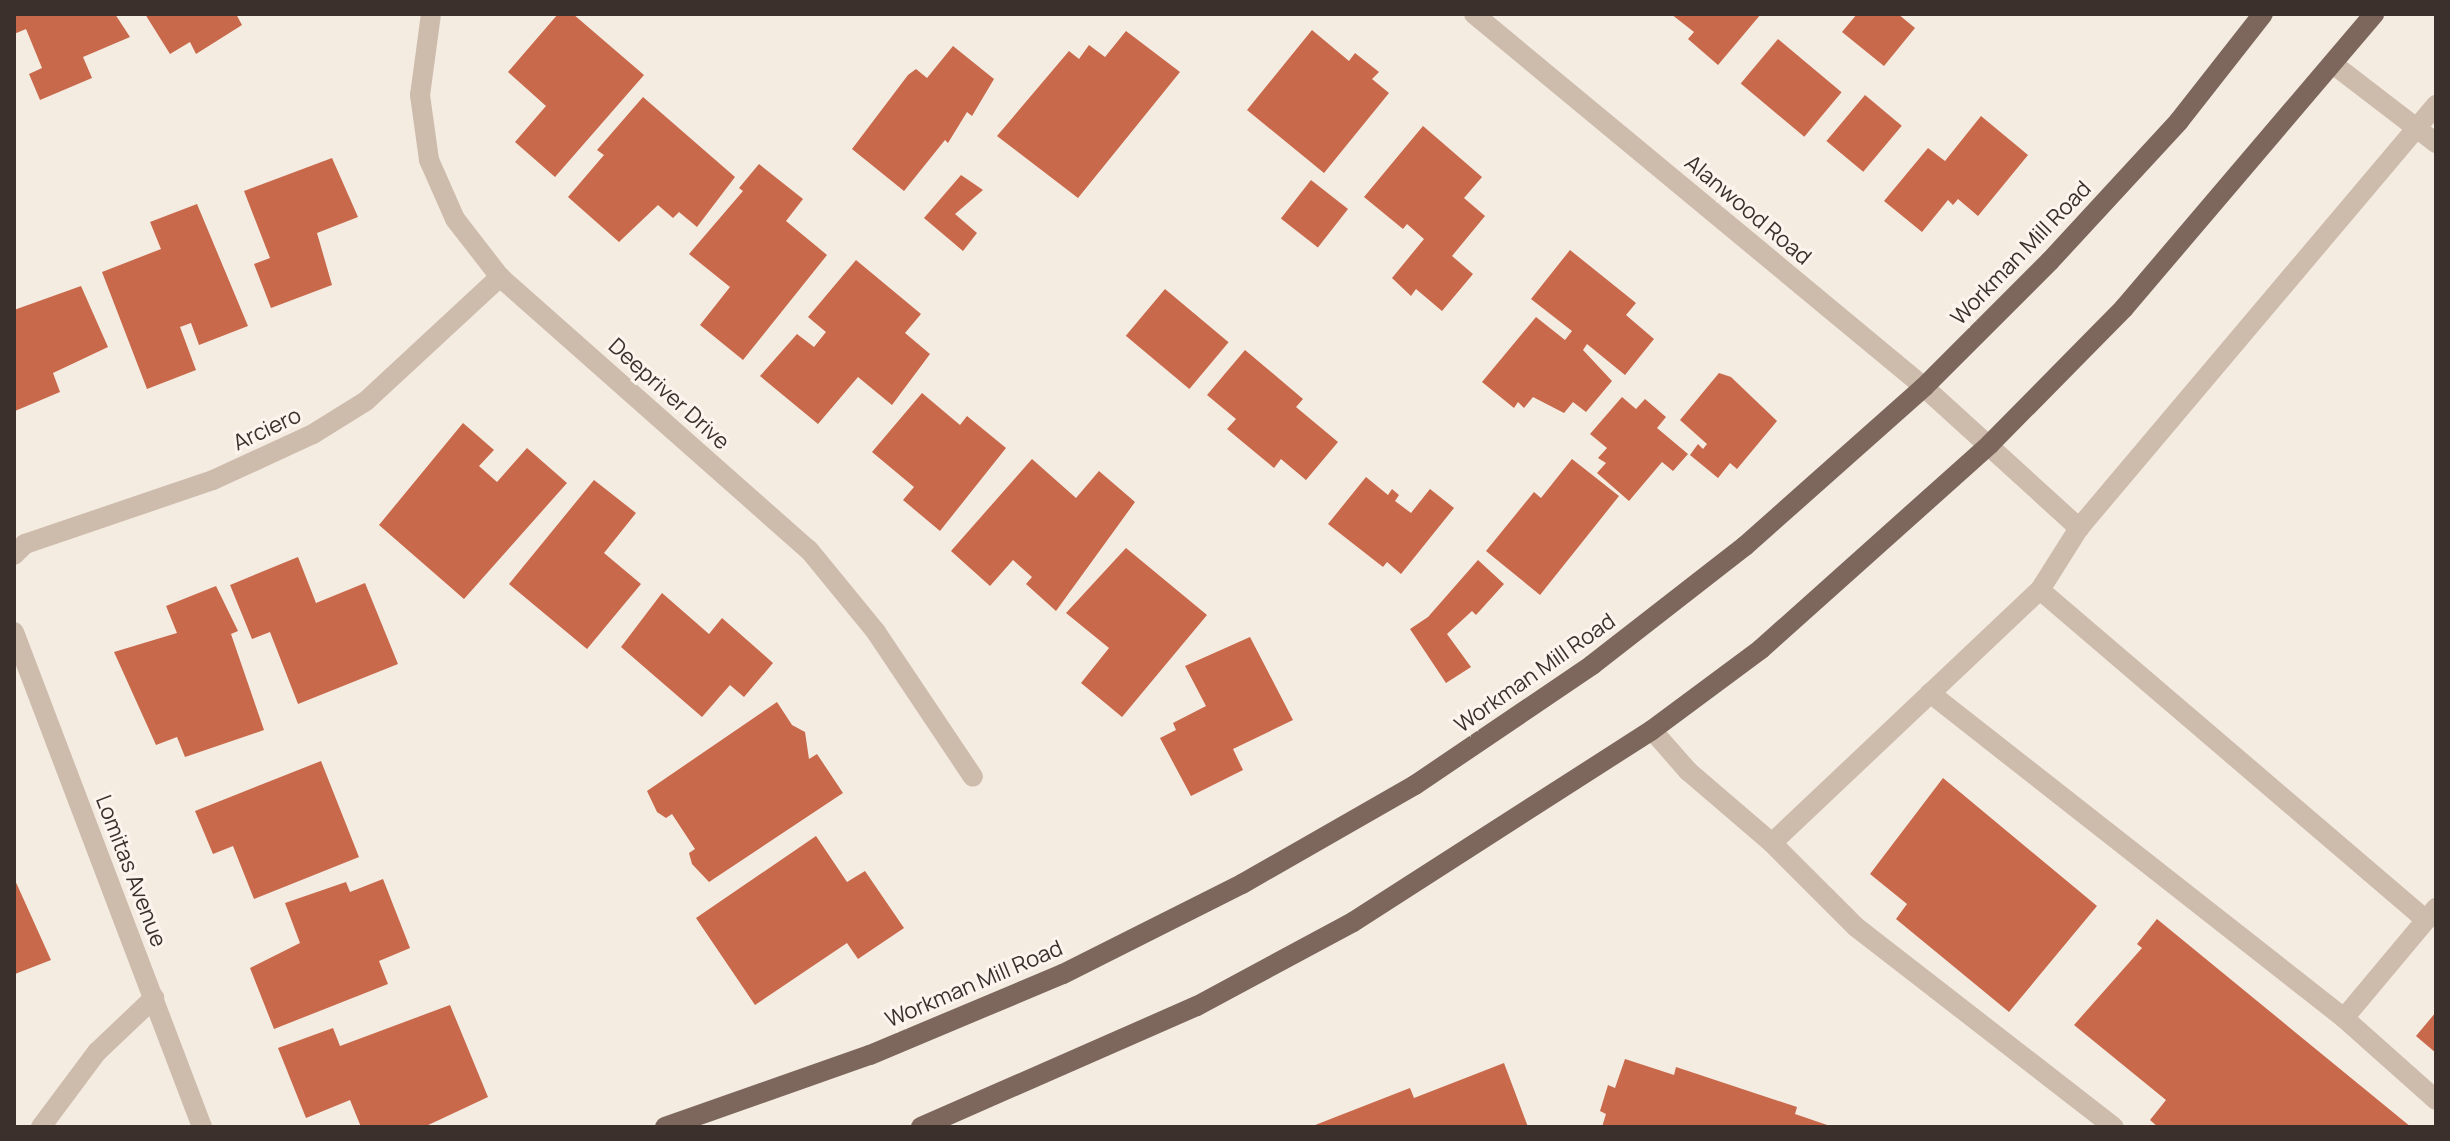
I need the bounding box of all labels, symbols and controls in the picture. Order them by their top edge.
street label: Alanwood Road [1680,150,1816,270]
street label: Workman Mill Road [1946,176,2096,330]
street label: Deepriver Drive [603,333,735,455]
street label: Arciero [229,402,305,456]
street label: Workman Mill Road [1450,608,1620,738]
street label: Lomitas Avenue [90,791,172,951]
street label: Workman Mill Road [881,935,1067,1033]

